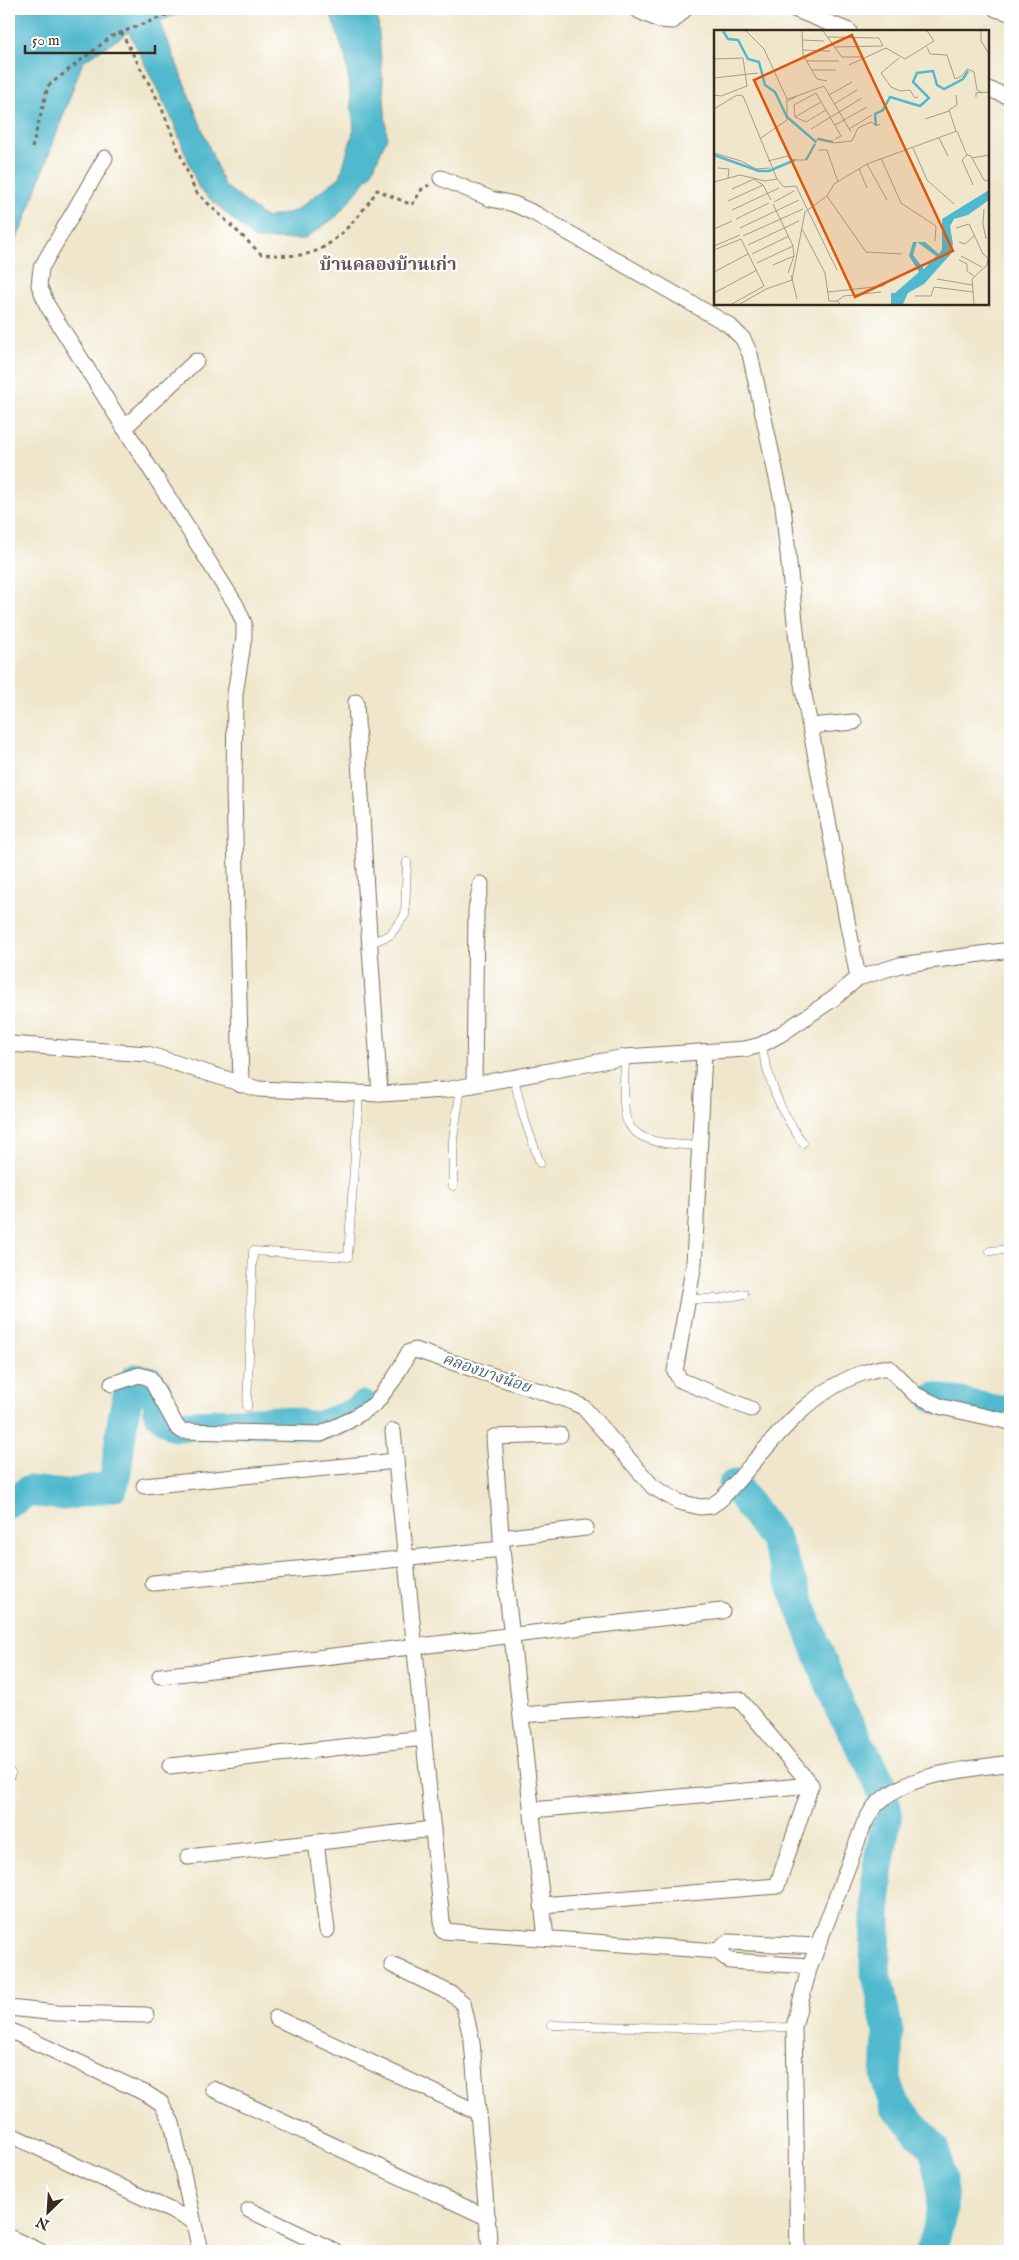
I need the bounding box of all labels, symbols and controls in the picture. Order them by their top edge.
scale bar [25,22,155,54]
inset map [714,30,989,305]
text: 50 m [32,31,60,50]
district label: บ้านคลองบ้านเก่า [319,254,457,277]
water label: คลองบางน้อย [439,1349,535,1399]
north arrow [22,2188,72,2238]
text: N [34,2212,53,2234]

